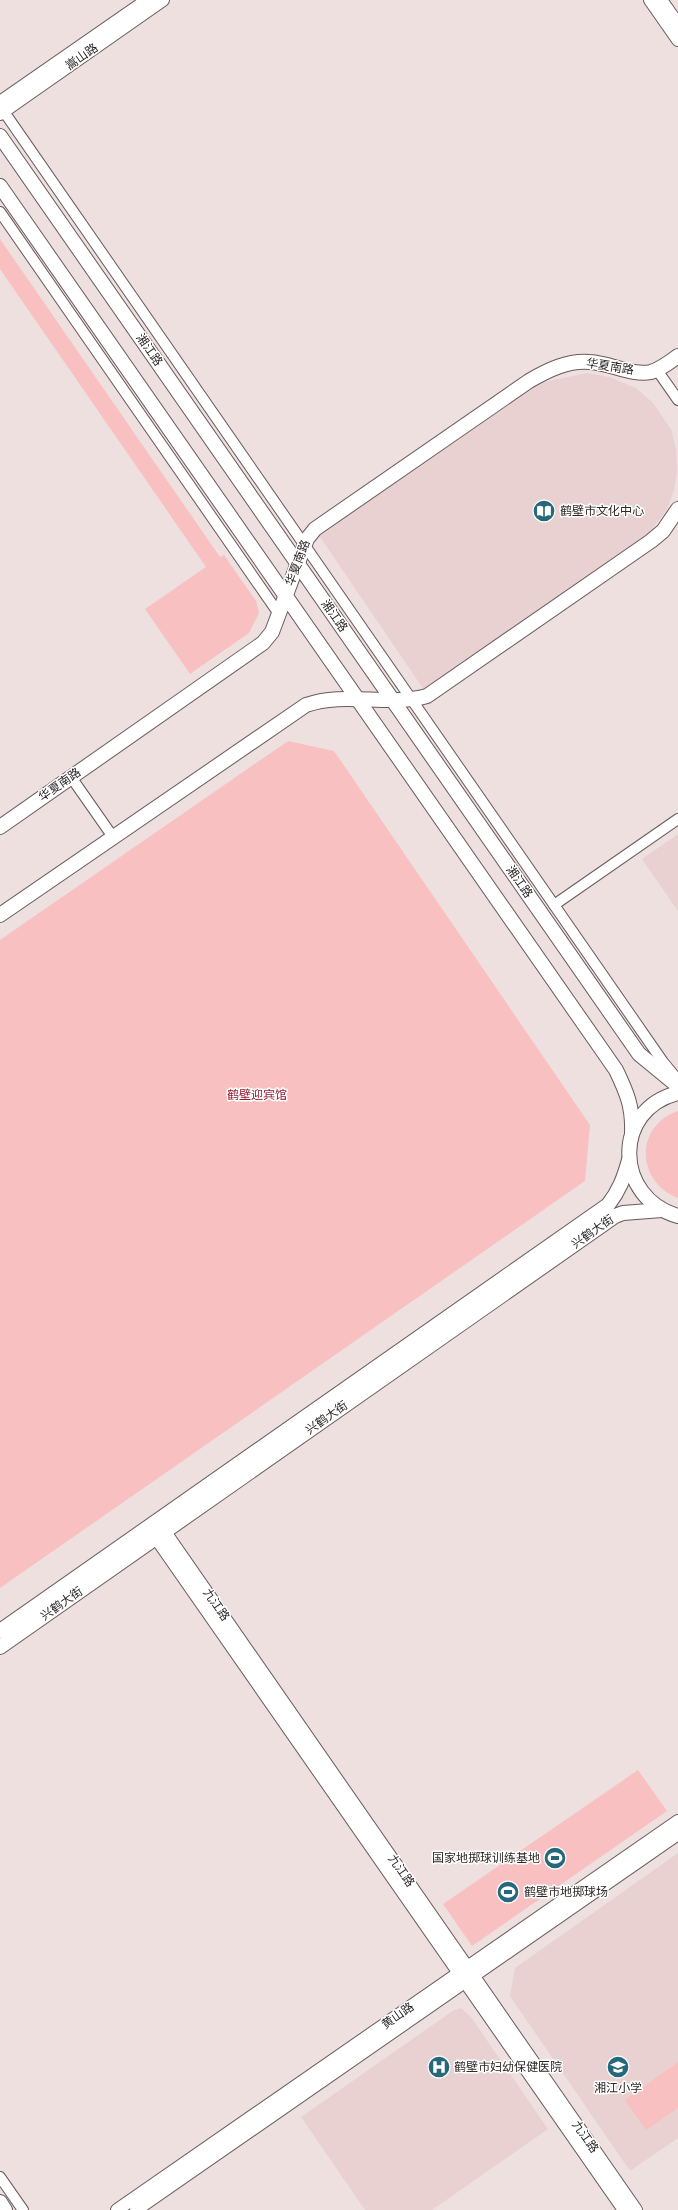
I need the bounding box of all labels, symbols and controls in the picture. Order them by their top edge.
street label: 嵩山路 [63,41,101,73]
street label: 湘江路 [133,331,165,369]
street label: 华夏南路 [585,356,635,378]
library icon: 鹤壁市文化中心 [531,498,557,524]
place label: 鹤壁市文化中心 [560,504,644,519]
street label: 华夏南路 [282,538,314,588]
street label: 湘江路 [318,597,350,635]
street label: 华夏南路 [36,765,84,805]
street label: 湘江路 [503,863,535,901]
park label: 鹤壁迎宾馆 [227,1088,287,1103]
street label: 兴鹤大街 [569,1212,617,1252]
street label: 兴鹤大街 [303,1398,351,1438]
street label: 兴鹤大街 [38,1584,86,1624]
street label: 九江路 [200,1586,232,1624]
sports icon: 国家地掷球训练基地 [542,1845,568,1871]
place label: 国家地掷球训练基地 [432,1851,540,1866]
street label: 九江路 [385,1852,417,1890]
sports icon: 鹤壁市地掷球场 [495,1879,521,1905]
place label: 鹤壁市地掷球场 [524,1885,608,1900]
street label: 黄山路 [379,2000,417,2032]
hospital icon: 鹤壁市妇幼保健医院 [426,2054,452,2080]
school or university icon: 湘江小学 [605,2054,631,2080]
place label: 鹤壁市妇幼保健医院 [454,2060,562,2075]
place label: 湘江小学 [594,2081,642,2096]
street label: 九江路 [569,2118,601,2156]

